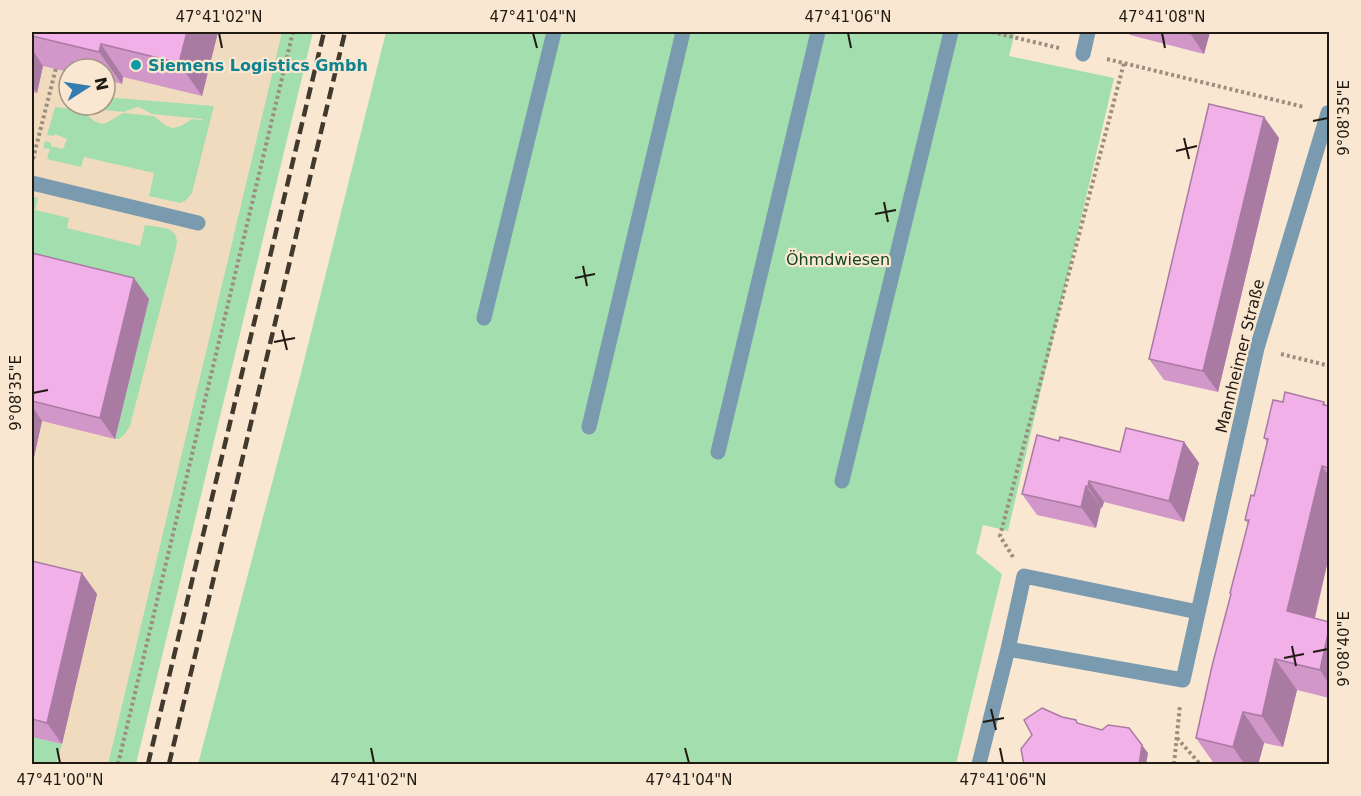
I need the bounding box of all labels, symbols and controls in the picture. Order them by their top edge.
text: 47°41'02"N [175,8,263,26]
text: 47°41'04"N [489,8,577,26]
text: 47°41'06"N [804,8,892,26]
text: 47°41'08"N [1118,8,1206,26]
place label: Siemens Logistics Gmbh [148,56,368,75]
north arrow [57,57,117,117]
marker: Siemens Logistics Gmbh [129,58,143,72]
text: N [90,75,112,93]
text: 9°08'35"E [1335,80,1353,156]
park label: Öhmdwiesen [786,250,890,269]
street label: Mannheimer Straße [1212,277,1268,435]
text: 9°08'35"E [7,355,25,431]
text: 9°08'40"E [1335,611,1353,687]
text: 47°41'00"N [16,771,104,789]
text: 47°41'02"N [330,771,418,789]
text: 47°41'04"N [645,771,733,789]
text: 47°41'06"N [959,771,1047,789]

